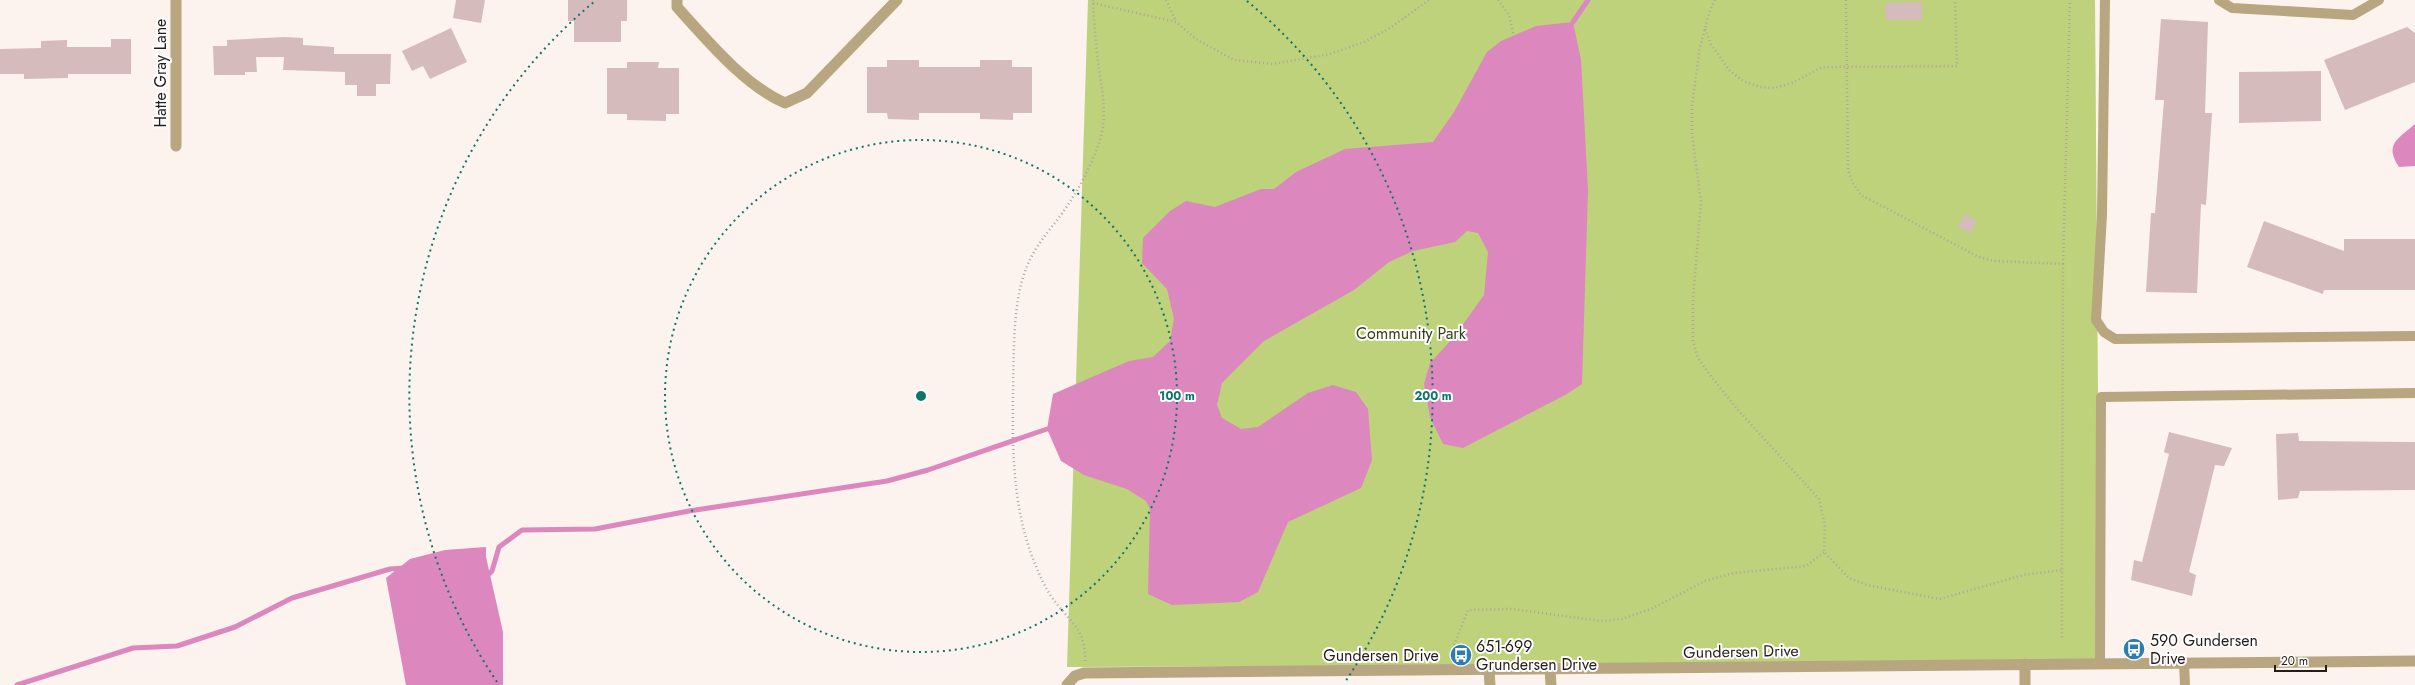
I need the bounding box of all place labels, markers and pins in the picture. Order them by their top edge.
centre of rings [914,389,928,403]
place label: 590 Gundersen Drive [2150,629,2258,670]
place label: 651-699 Grundersen Drive [1476,635,1597,676]
bus stop icon: 590 Gundersen Drive [2121,636,2147,662]
bus stop icon: 651-699 Grundersen Drive [1448,642,1474,668]

